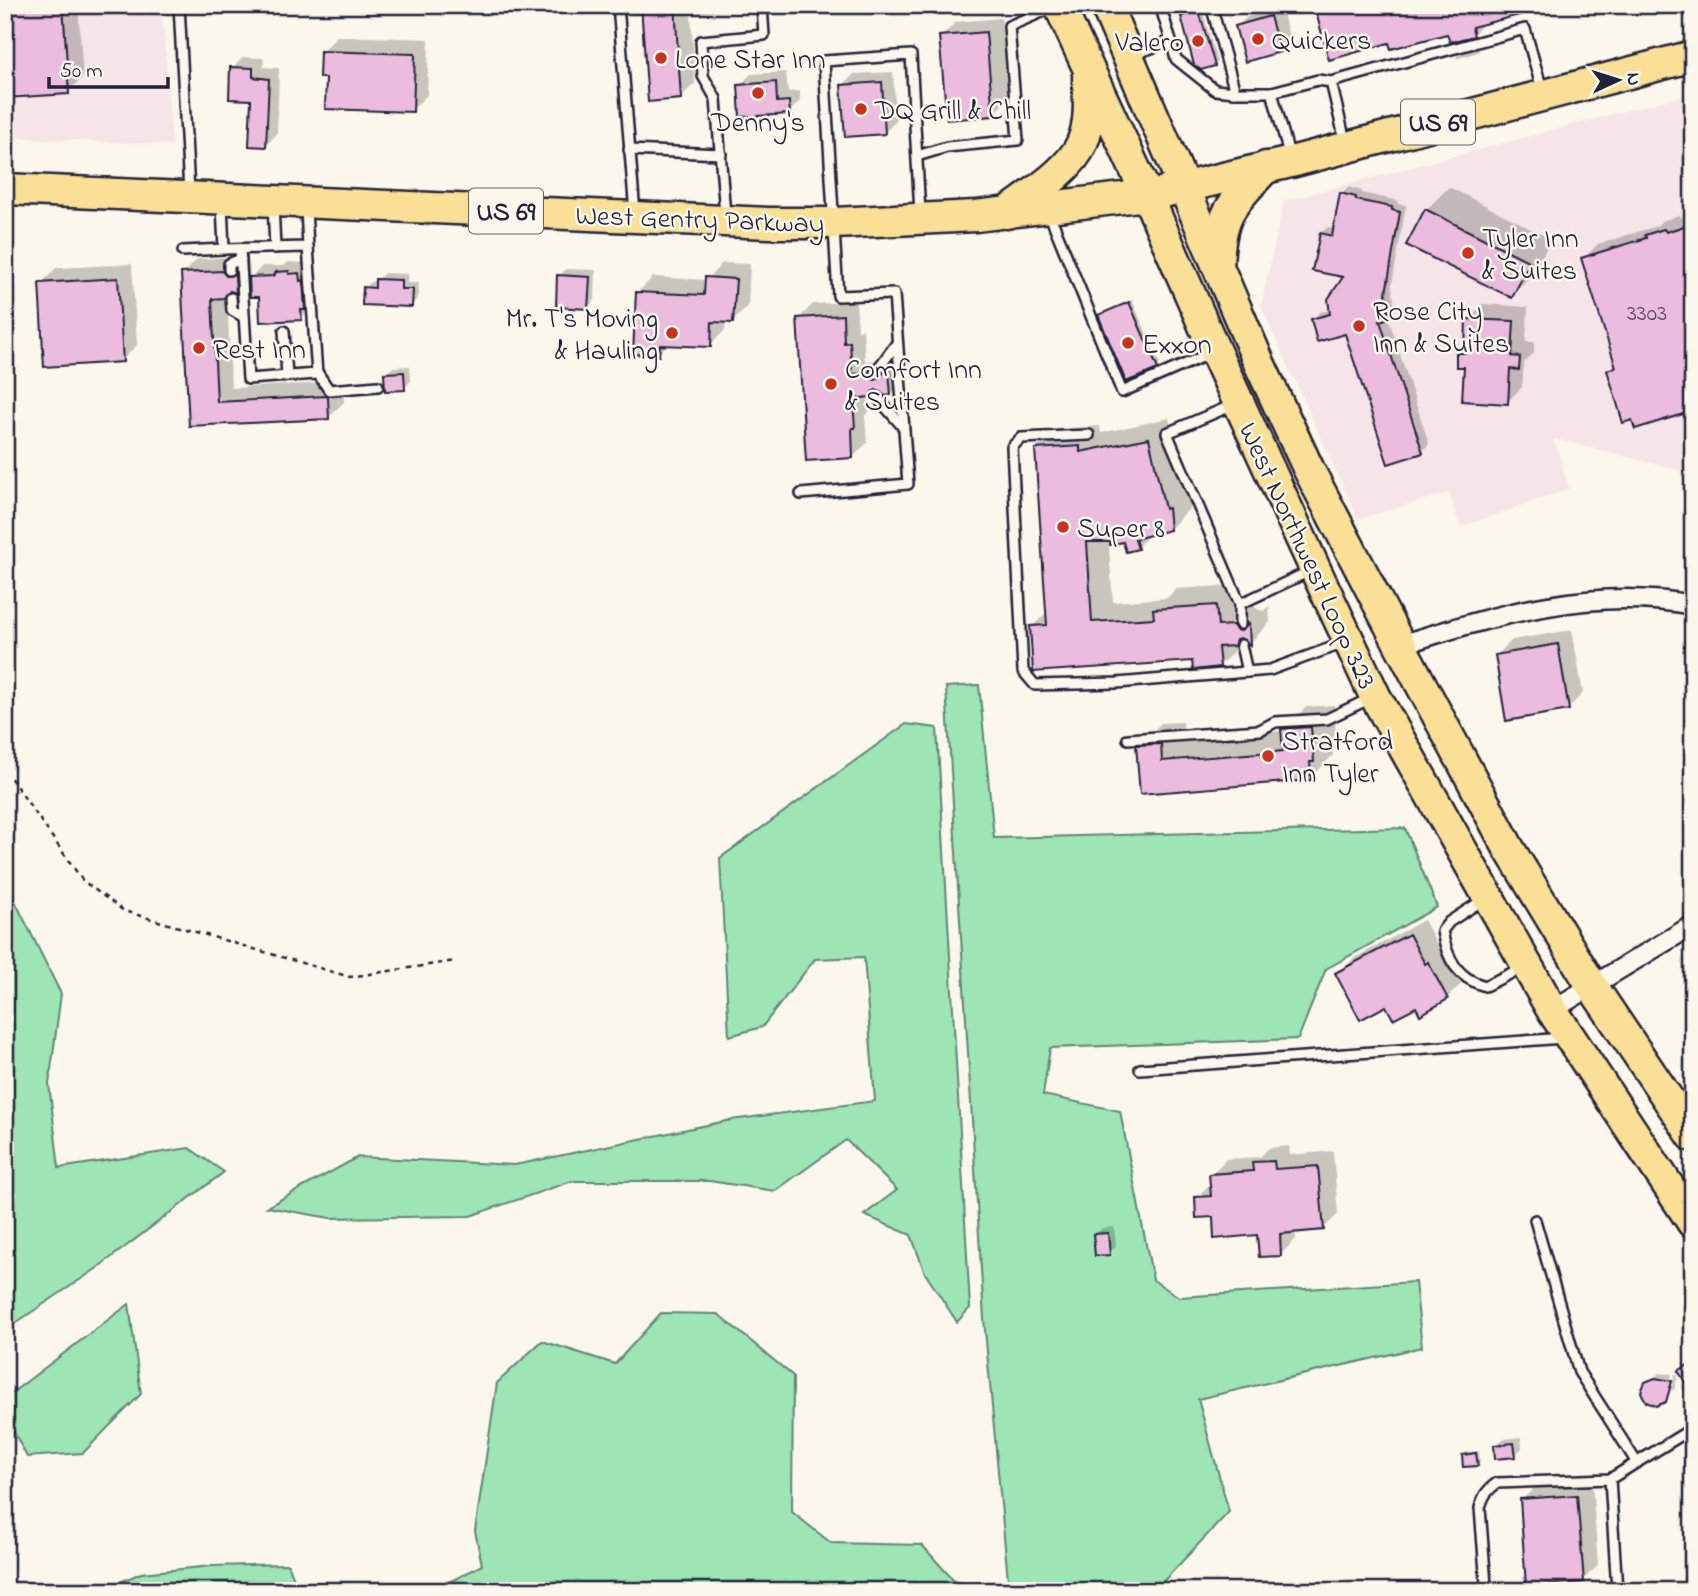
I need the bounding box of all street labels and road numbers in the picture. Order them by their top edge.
road number: US 69 [1401,99,1475,144]
road number: US 69 [469,188,543,233]
street label: West Gentry Parkway [575,197,825,246]
street label: West Northwest Loop 323 [1226,416,1386,697]

